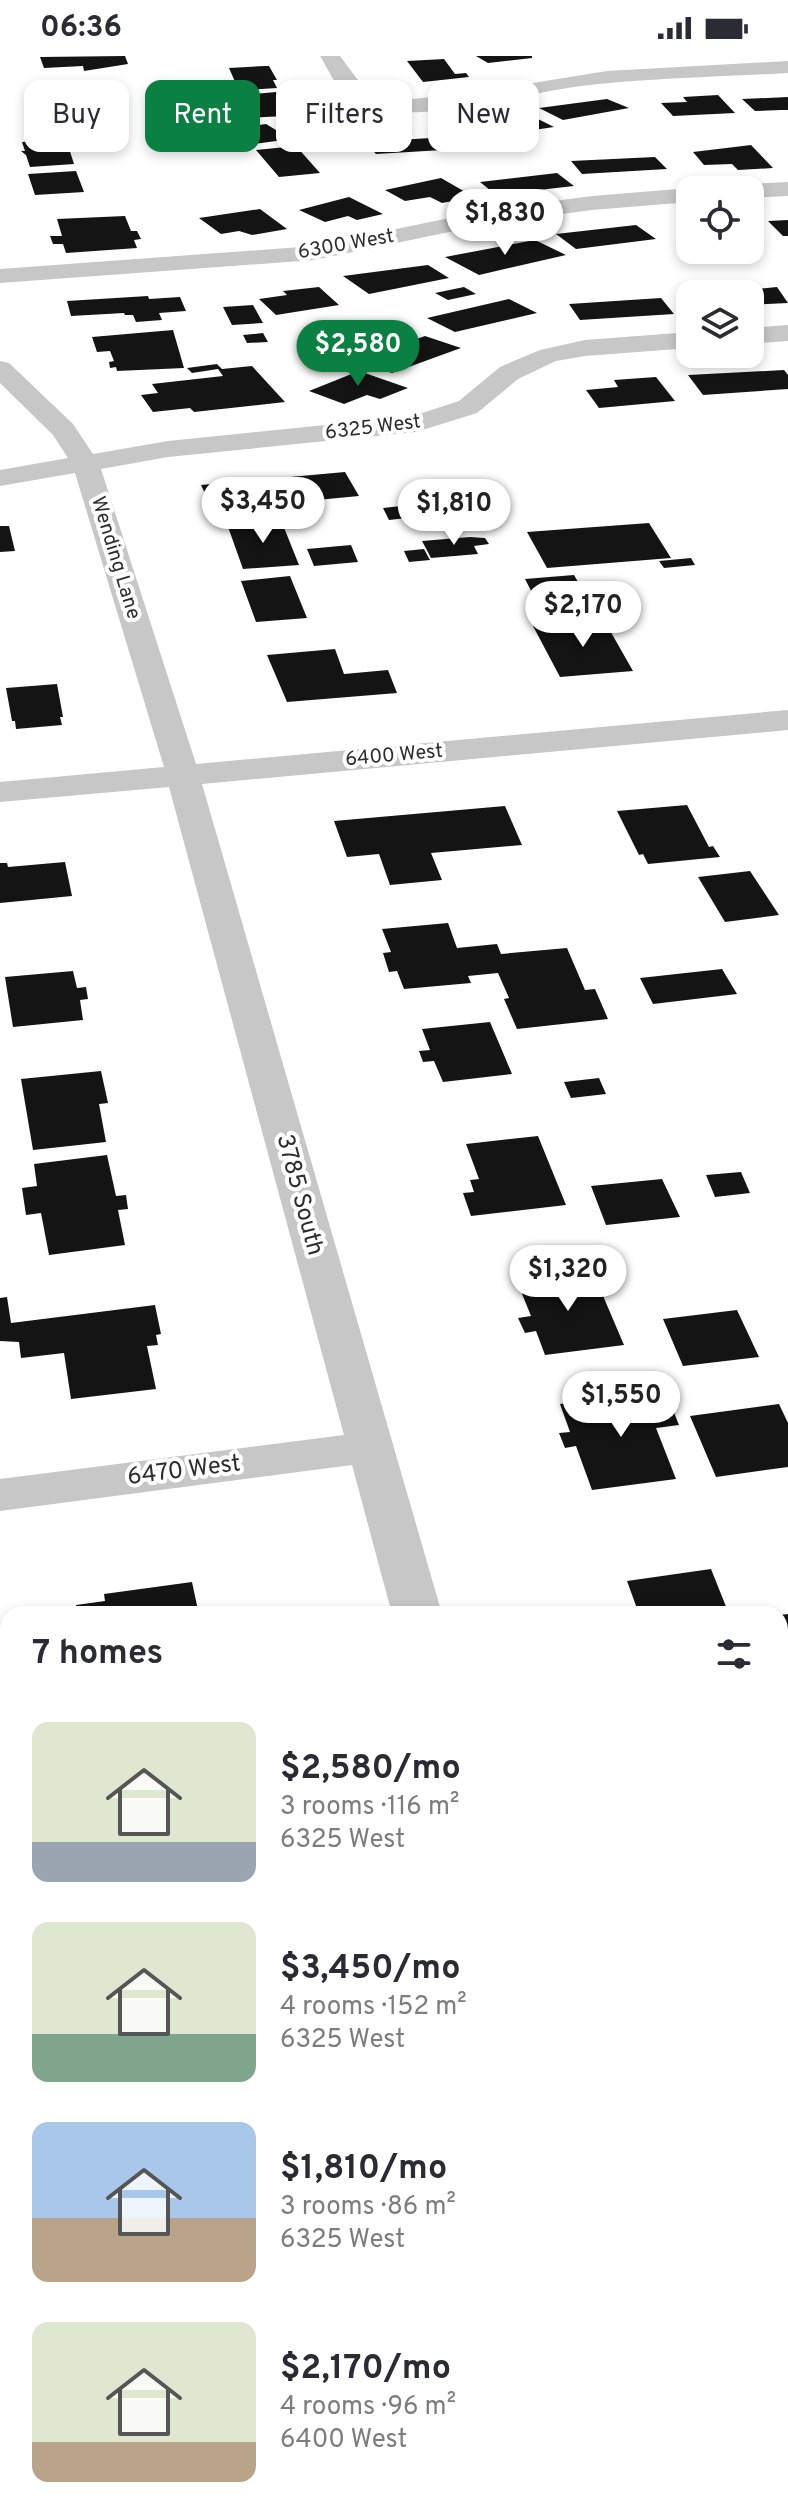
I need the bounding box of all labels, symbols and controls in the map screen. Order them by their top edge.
text: 06:36 [40,10,122,47]
chip: Buy [24,80,129,152]
chip: Rent [145,80,260,152]
chip: Filters [276,80,412,152]
chip: New [428,80,539,152]
map controls [676,176,764,368]
button: locate [676,176,764,264]
pin: $1,830 [440,189,570,257]
text: $1,830 [464,198,546,231]
street label: 6300 West [296,224,396,266]
button: layers [676,280,764,368]
pin: $2,580 [293,320,423,388]
text: $2,580 [315,329,402,362]
street label: 6325 West [324,409,422,447]
pin: $3,450 [198,477,328,545]
pin: $1,810 [389,479,519,547]
text: $3,450 [220,486,306,519]
text: $1,810 [416,488,492,521]
street label: Wending Lane [84,493,146,623]
pin: $2,170 [518,581,648,649]
text: $2,170 [543,590,623,623]
street label: 6400 West [344,739,444,773]
street label: 3785 South [268,1131,330,1259]
pin: $1,320 [503,1245,633,1313]
text: $1,320 [528,1254,608,1287]
pin: $1,550 [556,1371,686,1439]
text: $1,550 [580,1380,662,1413]
street label: 6470 West [126,1449,242,1493]
icon: filters [712,1632,756,1676]
text: 7 homes [32,1633,163,1676]
text: $2,580/mo [280,1748,461,1791]
icon: home [96,1754,192,1850]
text: 3 rooms · 116 m² [280,1791,459,1824]
text: 6325 West [280,1824,405,1857]
text: $3,450/mo [280,1948,461,1991]
icon: home [96,1954,192,2050]
text: 4 rooms · 152 m² [280,1991,467,2024]
text: 6325 West [280,2024,405,2057]
text: $1,810/mo [280,2148,447,2191]
icon: home [96,2154,192,2250]
text: 3 rooms · 86 m² [280,2191,456,2224]
text: 6325 West [280,2224,405,2257]
text: $2,170/mo [280,2348,451,2391]
icon: home [96,2354,192,2450]
text: 4 rooms · 96 m² [280,2391,456,2424]
text: 6400 West [280,2424,407,2457]

